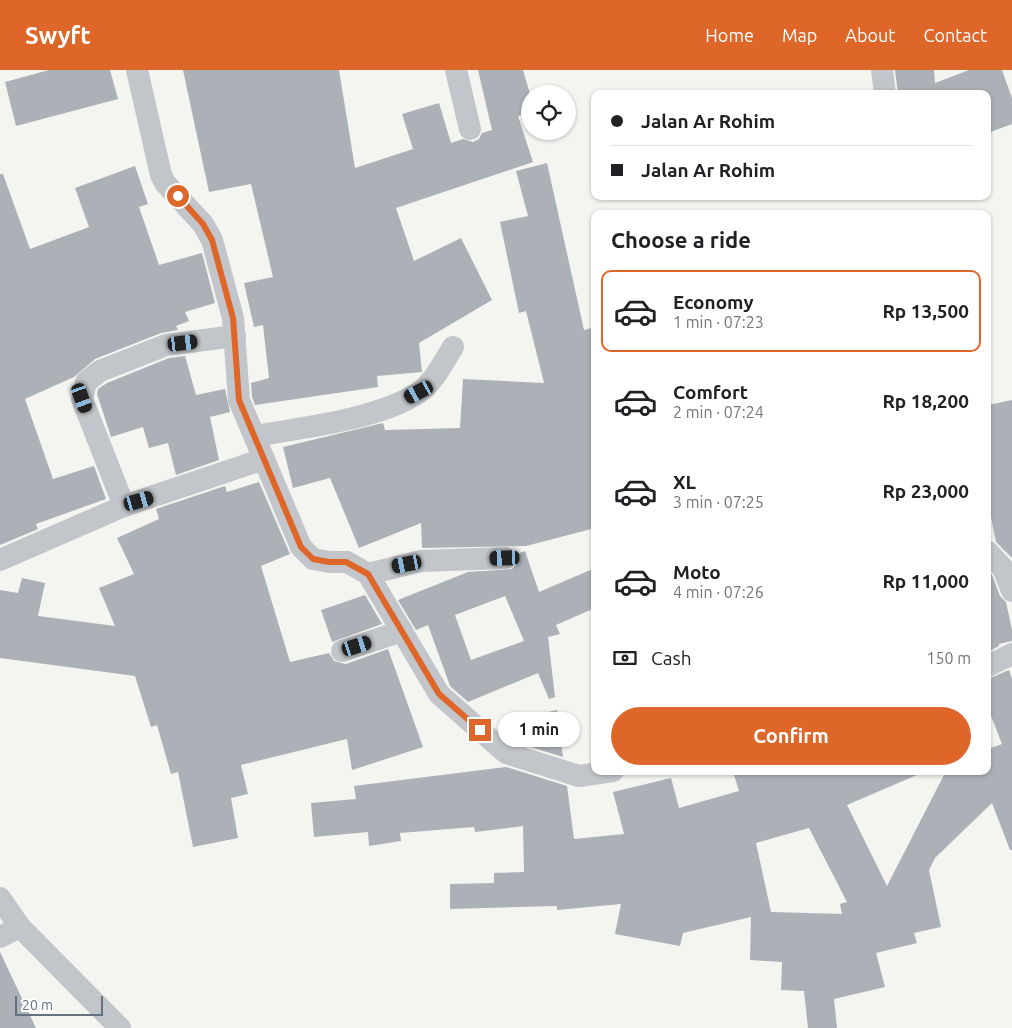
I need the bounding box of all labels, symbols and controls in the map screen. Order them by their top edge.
text: Swyft [25,22,91,49]
text: Home [705,25,754,45]
text: Map [782,25,817,45]
text: About [845,25,895,45]
text: Contact [923,25,987,45]
map controls [521,85,576,140]
button: locate [521,85,576,140]
text: Jalan Ar Rohim [641,110,775,132]
text: Jalan Ar Rohim [641,159,775,181]
route start [167,185,189,207]
text: Choose a ride [611,227,751,252]
icon: car [613,289,658,334]
text: Economy [673,291,754,313]
text: Rp 13,500 [882,300,969,322]
text: 1 min · 07:23 [673,313,764,331]
car [167,334,198,352]
car [402,378,435,406]
icon: car [613,379,658,424]
car [69,381,94,415]
text: Comfort [673,381,748,403]
text: Rp 18,200 [882,390,969,412]
text: 2 min · 07:24 [673,403,764,421]
icon: car [613,469,658,514]
text: XL [673,471,696,493]
text: Rp 23,000 [882,480,969,502]
car [122,490,155,512]
text: 3 min · 07:25 [673,493,764,511]
car [489,550,520,566]
car [390,554,423,574]
icon: car [613,559,658,604]
text: Moto [673,561,721,583]
text: Rp 11,000 [882,570,969,592]
text: 4 min · 07:26 [673,583,764,601]
car [340,634,373,658]
icon: cash [611,644,639,672]
text: Cash [651,647,692,669]
text: 150 m [926,649,971,667]
button: Confirm [611,707,971,765]
callout: 1 min [498,712,580,748]
route end [469,719,491,741]
text: 1 min [519,720,559,738]
scale bar [15,993,102,1016]
text: 20 m [22,997,53,1013]

